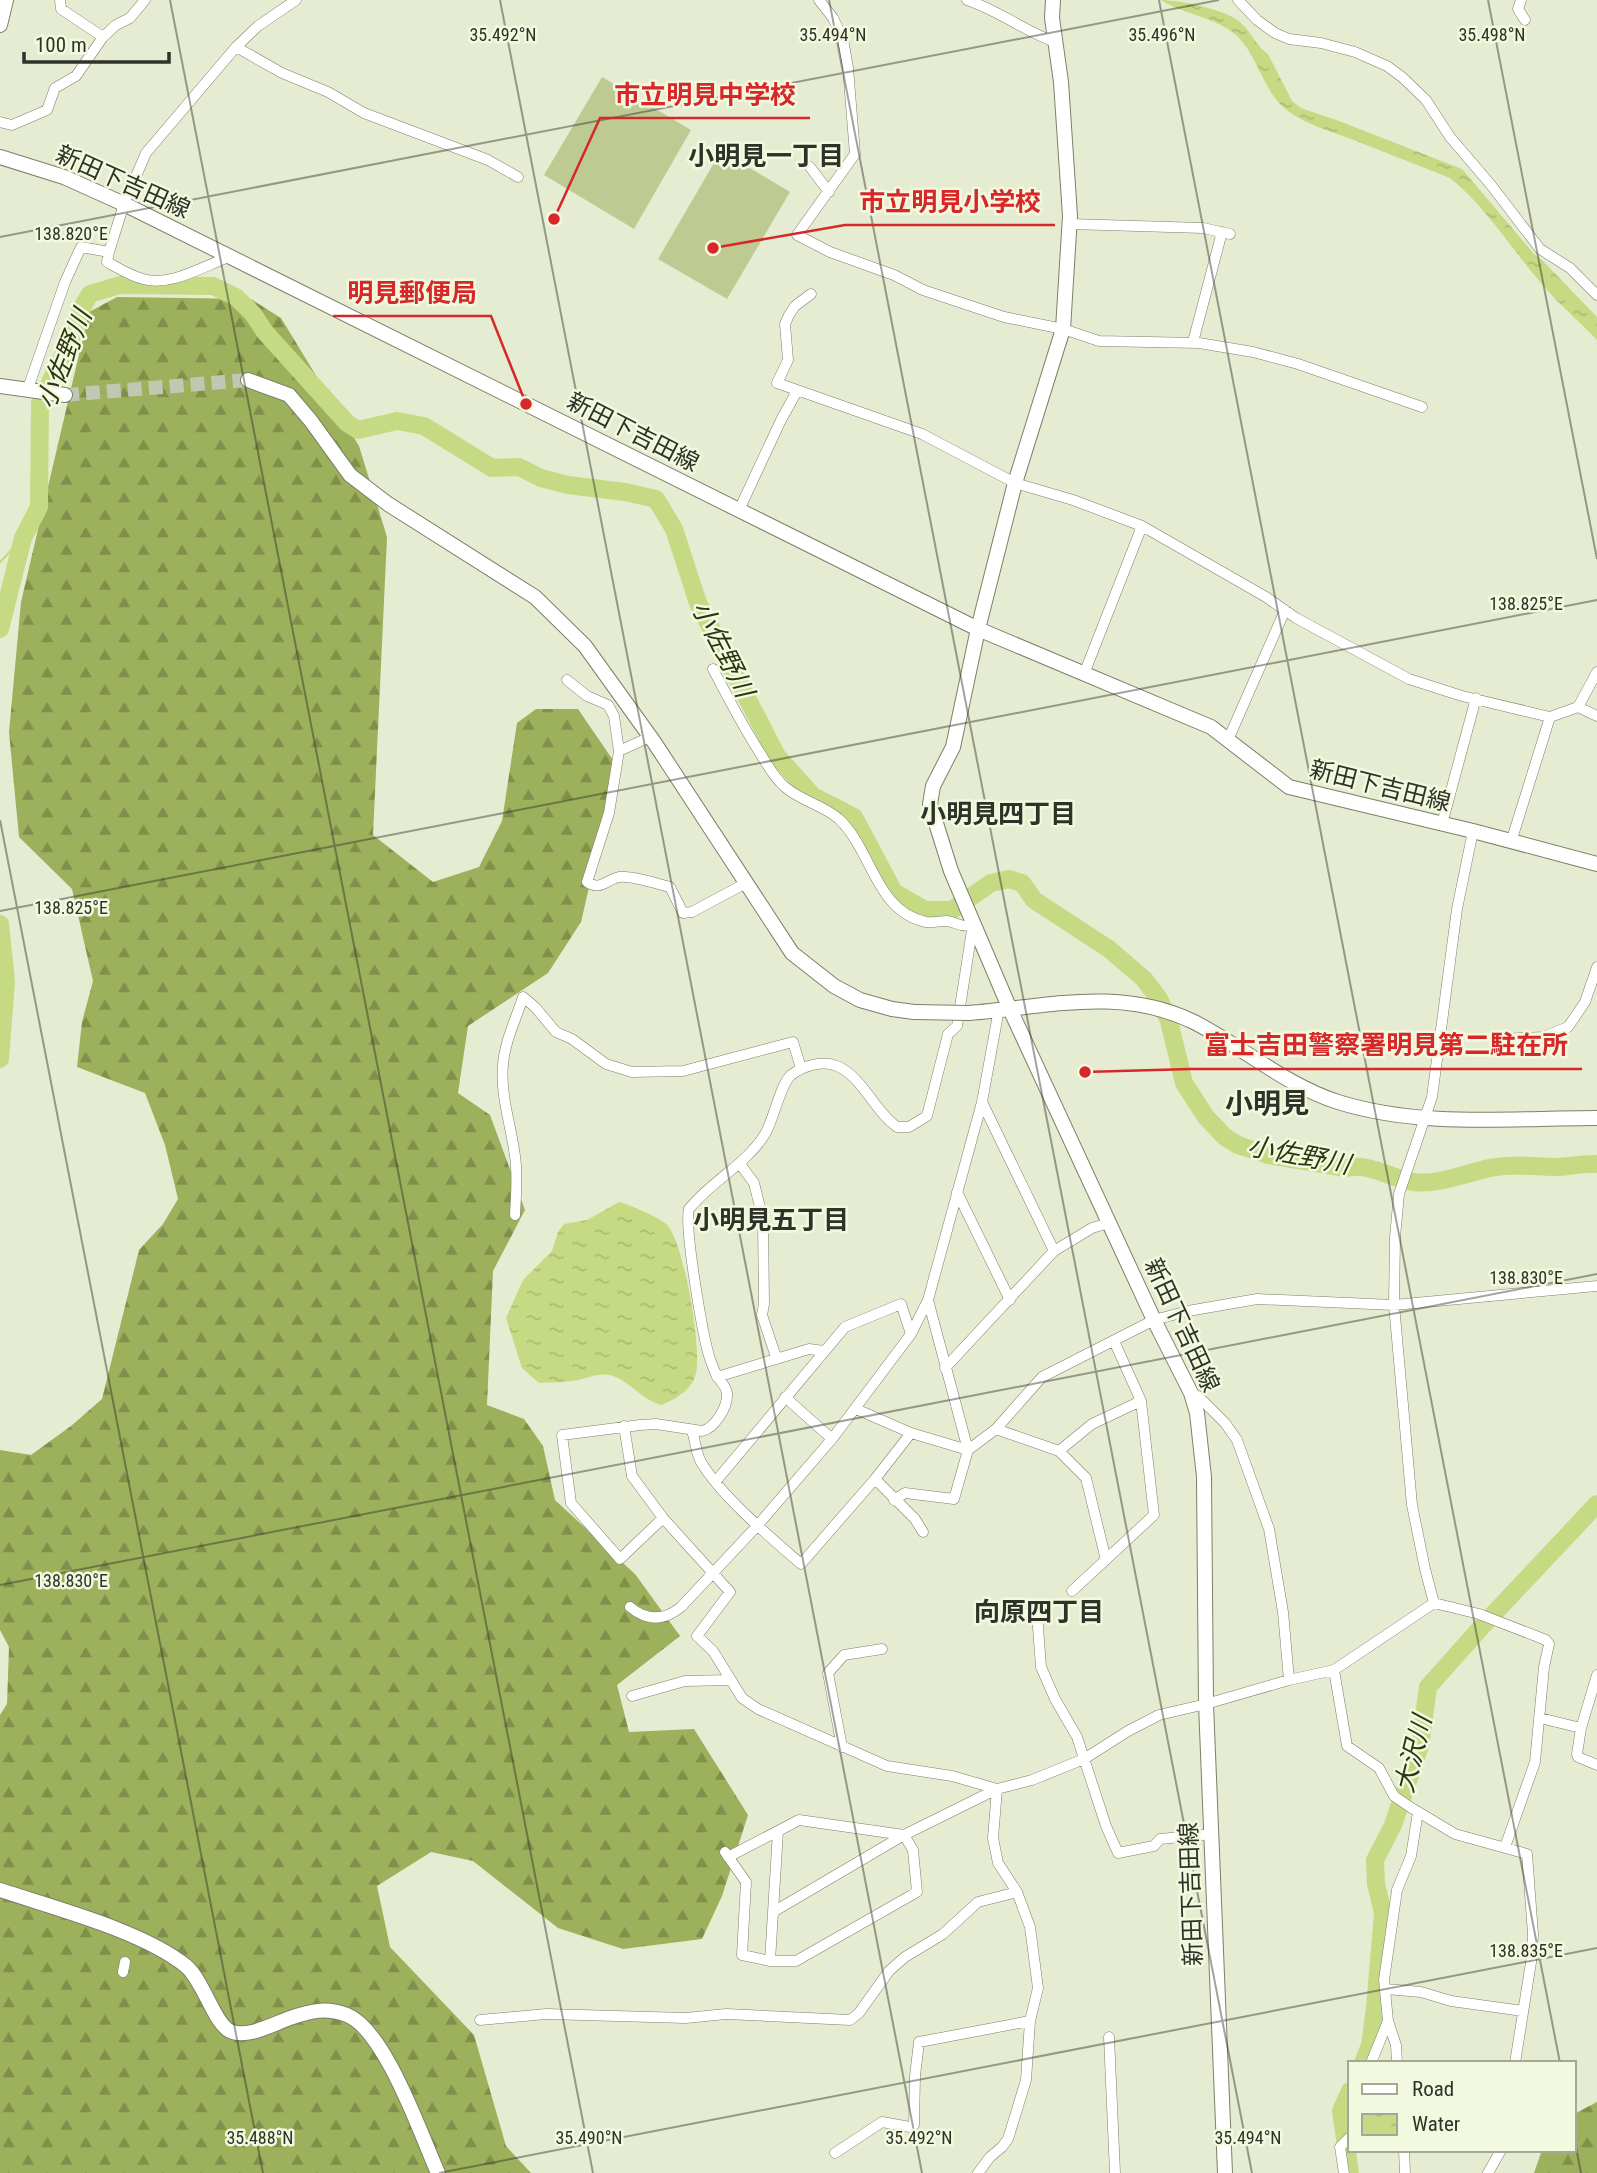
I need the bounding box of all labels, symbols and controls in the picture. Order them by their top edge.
scale bar [24,21,170,65]
text: 35.492°N [469,24,537,45]
text: 35.494°N [799,24,867,45]
text: 35.496°N [1128,24,1196,45]
text: 35.498°N [1458,24,1526,45]
text: 100 m [35,33,87,57]
callout: 市立明見中学校 [600,71,810,118]
text: 市立明見中学校 [614,80,796,110]
street label: 新田下吉田線 [52,140,194,224]
district label: 小明見一丁目 [688,141,844,171]
callout: 市立明見小学校 [845,178,1055,225]
text: 市立明見小学校 [859,187,1041,217]
text: 138.820°E [34,223,108,244]
callout: 明見郵便局 [333,269,491,316]
text: 明見郵便局 [347,278,477,308]
water label: 小佐野川 [31,302,99,413]
street label: 新田下吉田線 [562,387,704,477]
text: 138.825°E [1489,593,1563,614]
water label: 小佐野川 [686,596,761,705]
street label: 新田下吉田線 [1307,755,1453,817]
district label: 小明見四丁目 [920,799,1076,829]
text: 138.825°E [34,897,108,918]
callout: 富士吉田警察署明見第二駐在所 [1190,1022,1582,1069]
text: 富士吉田警察署明見第二駐在所 [1204,1030,1568,1060]
district label: 小明見 [1225,1087,1309,1120]
water label: 小佐野川 [1245,1130,1356,1180]
district label: 小明見五丁目 [693,1205,849,1235]
street label: 新田下吉田線 [1139,1254,1225,1396]
text: 138.830°E [1489,1267,1563,1288]
text: 138.830°E [34,1570,108,1591]
district label: 向原四丁目 [974,1597,1104,1627]
water label: 大沢川 [1389,1710,1438,1795]
street label: 新田下吉田線 [1174,1822,1208,1966]
text: 138.835°E [1489,1940,1563,1961]
legend [1348,2061,1576,2152]
text: Road [1412,2077,1454,2101]
text: Water [1412,2112,1460,2136]
text: 35.488°N [226,2127,294,2148]
text: 35.490°N [555,2127,623,2148]
text: 35.492°N [885,2127,953,2148]
text: 35.494°N [1214,2127,1282,2148]

